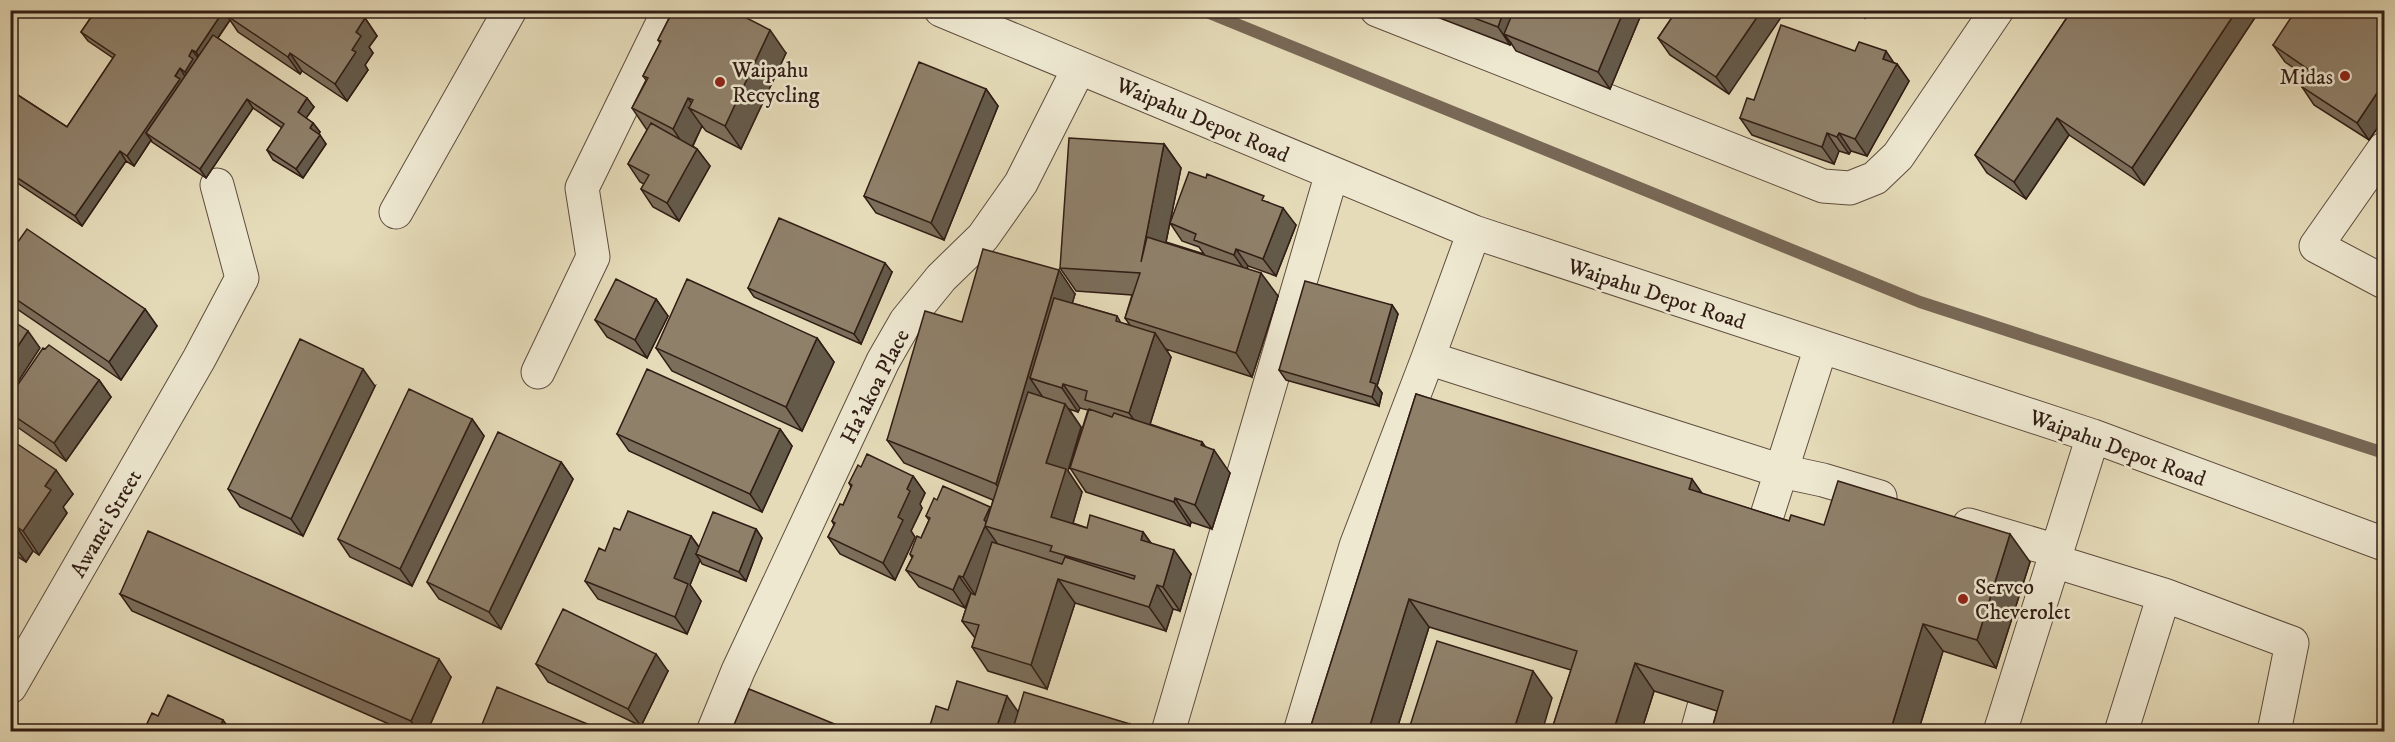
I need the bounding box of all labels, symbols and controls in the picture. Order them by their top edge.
place label: Waipahu Recycling [731,57,820,109]
place label: Midas [2280,64,2333,91]
marker: Midas [2338,69,2352,83]
street label: Waipahu Depot Road [1111,71,1293,169]
marker: Waipahu Recycling [713,75,727,89]
street label: Waipahu Depot Road [1563,253,1749,336]
street label: Ha'akoa Place [835,325,916,449]
street label: Waipahu Depot Road [2025,404,2209,493]
street label: Awanei Street [65,465,148,582]
place label: Servco Cheverolet [1975,574,2070,626]
marker: Servco Cheverolet [1956,592,1970,606]

